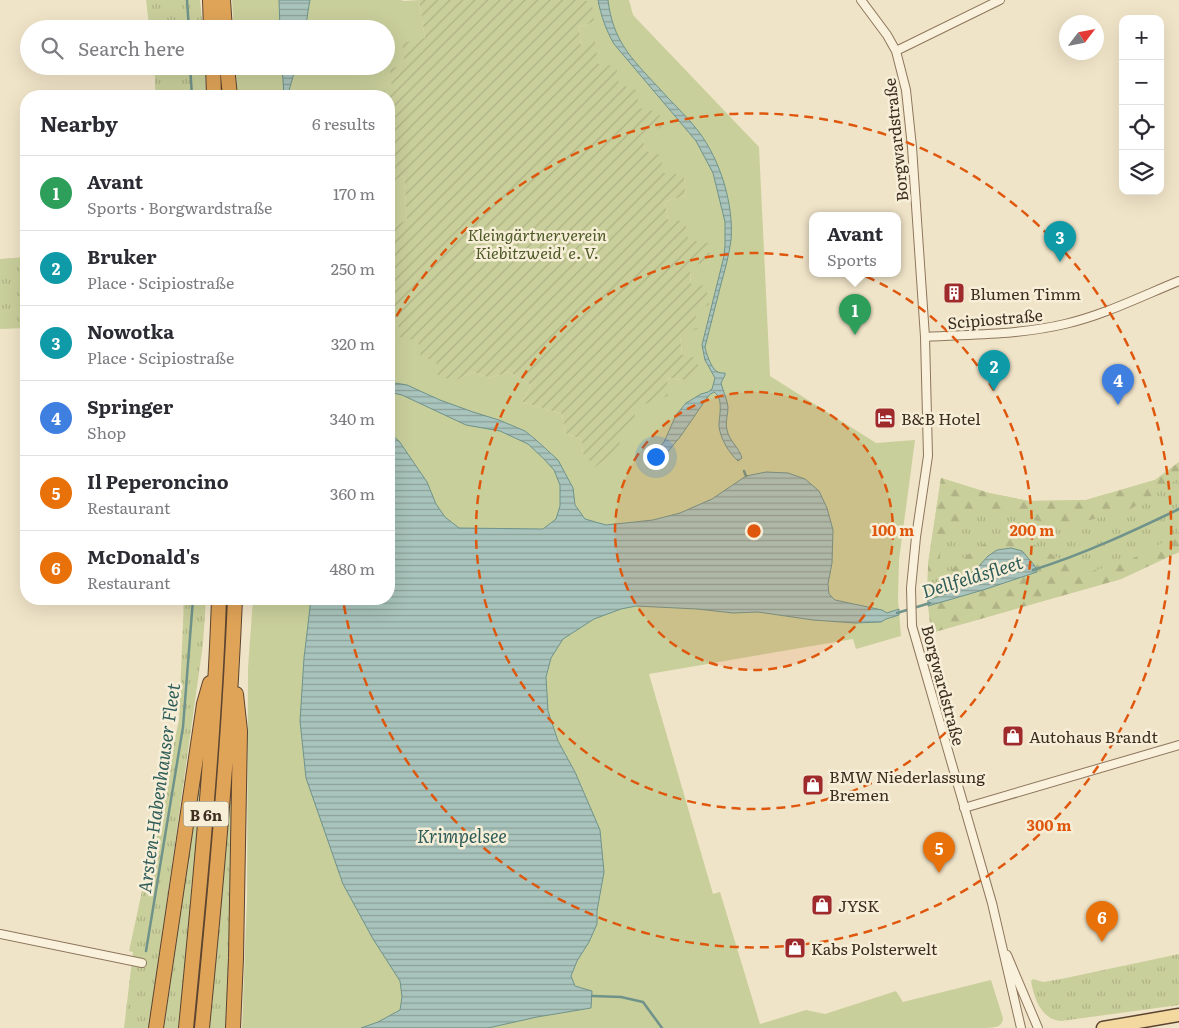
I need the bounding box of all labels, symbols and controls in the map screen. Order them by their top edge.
north arrow [1059,15,1104,60]
map controls [1119,15,1164,195]
button: + [1119,15,1164,60]
search box [20,20,395,75]
icon: search [38,34,66,62]
text: Search here [78,34,185,62]
button: − [1119,60,1164,105]
street label: Borgwardstraße [877,77,913,203]
button: locate [1119,105,1164,150]
text: Nearby [40,107,118,138]
text: 6 results [312,111,375,135]
button: layers [1119,150,1164,195]
text: Avant [87,167,143,195]
text: 1 [53,181,59,205]
text: 170 m [333,181,375,205]
text: Sports · Borgwardstraße [87,195,272,219]
popup [809,212,901,277]
text: Avant [827,219,883,247]
pin: 3 [1044,221,1076,262]
park label: Kleingärtnerverein Kiebitzweid' e. V. [468,222,607,264]
text: Bruker [87,242,157,270]
text: Sports [827,247,877,271]
text: 2 [52,256,60,280]
text: 250 m [331,256,375,280]
text: Place · Scipiostraße [87,270,234,294]
building icon: Blumen Timm [942,281,966,305]
place label: Blumen Timm [970,281,1082,305]
pin: 1 [839,294,871,335]
street label: Scipiostraße [946,302,1044,334]
text: Nowotka [87,317,174,345]
text: 3 [52,331,60,355]
text: 320 m [331,331,375,355]
text: Place · Scipiostraße [87,345,234,369]
pin: 2 [978,350,1010,391]
pin: 4 [1102,364,1134,405]
text: Springer [87,392,173,420]
text: 4 [51,406,61,430]
text: 340 m [330,406,375,430]
hotel icon: B&B Hotel [873,406,897,430]
place label: B&B Hotel [901,406,981,430]
text: Shop [87,420,126,444]
your location [643,444,669,470]
text: Il Peperoncino [87,467,229,495]
text: 5 [52,481,60,505]
text: 360 m [330,481,375,505]
text: Restaurant [87,495,171,519]
text: 100 m [872,518,914,541]
text: 200 m [1010,518,1054,541]
centre of rings [745,522,763,540]
text: McDonald's [87,542,199,570]
water label: Dellfeldsfleet [918,548,1026,604]
text: 6 [51,556,61,580]
text: 480 m [329,556,375,580]
text: Restaurant [87,570,171,594]
street label: Borgwardstraße [916,622,972,748]
water label: Arsten-Habenhauser Fleet [130,681,186,895]
shop icon: Autohaus Brandt [1001,724,1025,748]
place label: Autohaus Brandt [1029,724,1158,748]
place label: BMW Niederlassung Bremen [829,764,985,806]
shop icon: BMW Niederlassung Bremen [801,773,825,797]
road number: B 6n [184,802,228,826]
text: 300 m [1027,813,1071,836]
water label: Krimpelsee [417,822,507,849]
pin: 5 [923,832,955,873]
shop icon: JYSK [810,893,834,917]
place label: JYSK [838,893,879,917]
pin: 6 [1086,901,1118,942]
shop icon: Kabs Polsterwelt [783,936,807,960]
place label: Kabs Polsterwelt [811,936,938,960]

